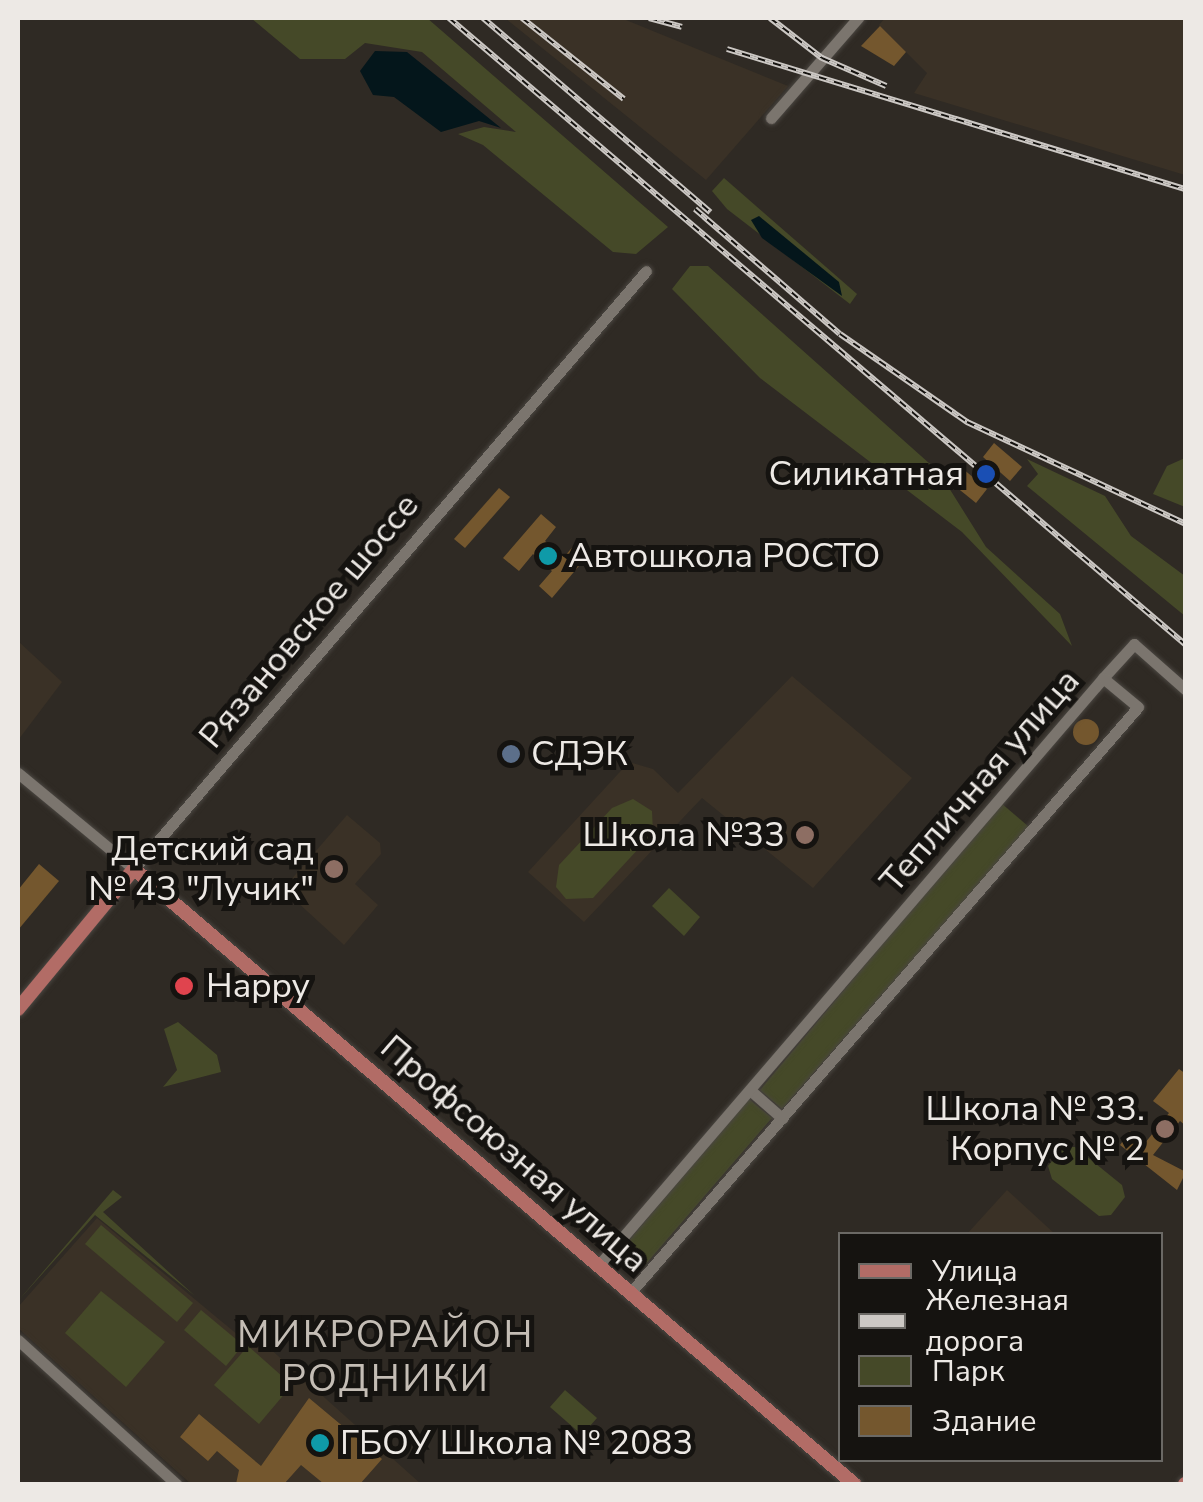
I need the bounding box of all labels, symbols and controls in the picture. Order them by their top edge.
place label: Силикатная [768,453,964,495]
marker: Силикатная [973,461,999,487]
street label: Рязановское шоссе [190,485,428,757]
place label: Автошкола РОСТО [568,535,880,577]
marker: Автошкола РОСТО [537,545,559,567]
street label: Тепличная улица [871,661,1089,901]
place label: СДЭК [531,733,628,775]
marker: СДЭК [500,743,522,765]
place label: Школа №33 [583,814,785,856]
marker: Школа №33 [794,824,816,846]
place label: Детский сад № 43 "Лучик" [88,828,314,910]
marker: Детский сад № 43 "Лучик" [323,858,345,880]
place label: Happy [206,965,310,1007]
marker: Happy [171,973,197,999]
street label: Профсоюзная улица [372,1026,656,1282]
place label: Школа № 33. Корпус № 2 [926,1088,1145,1170]
marker: Школа № 33. Корпус № 2 [1154,1118,1176,1140]
legend [838,1232,1163,1462]
text: Улица [932,1251,1018,1292]
text: Железная дорога [926,1280,1069,1362]
district label: МИКРОРАЙОН РОДНИКИ [237,1312,535,1402]
text: Парк [932,1351,1004,1392]
text: Здание [932,1401,1037,1442]
place label: ГБОУ Школа № 2083 [340,1422,693,1464]
marker: ГБОУ Школа № 2083 [309,1432,331,1454]

